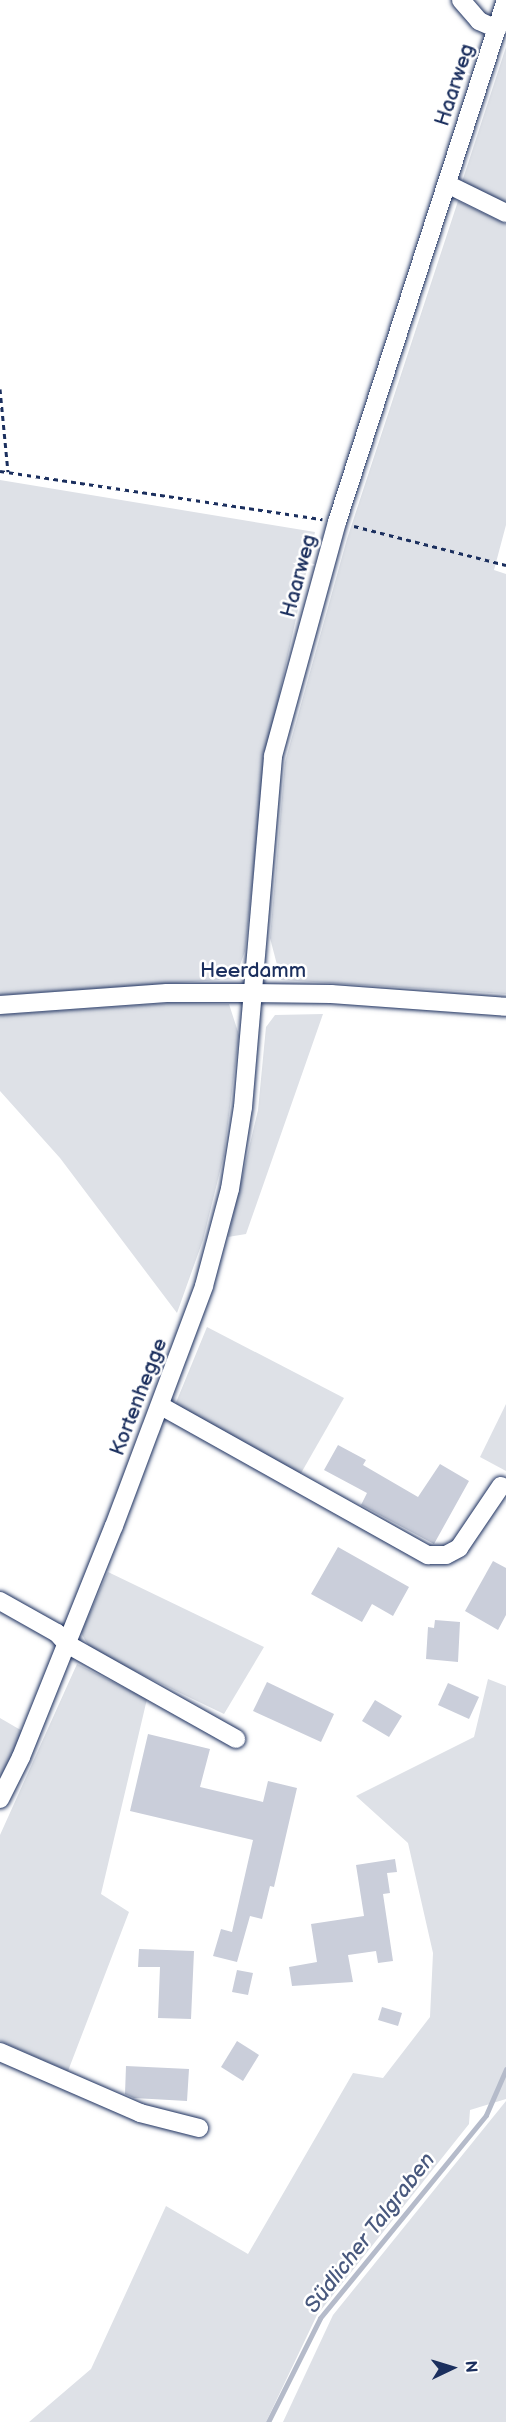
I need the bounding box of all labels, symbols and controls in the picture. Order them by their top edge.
street label: Haarweg [430,41,480,129]
street label: Haarweg [276,532,322,620]
street label: Heerdamm [200,958,306,984]
street label: Kortenhegge [105,1335,173,1459]
water label: Südlicher Talgraben [299,2147,441,2319]
north arrow [422,2338,482,2398]
text: N [461,2360,480,2373]

